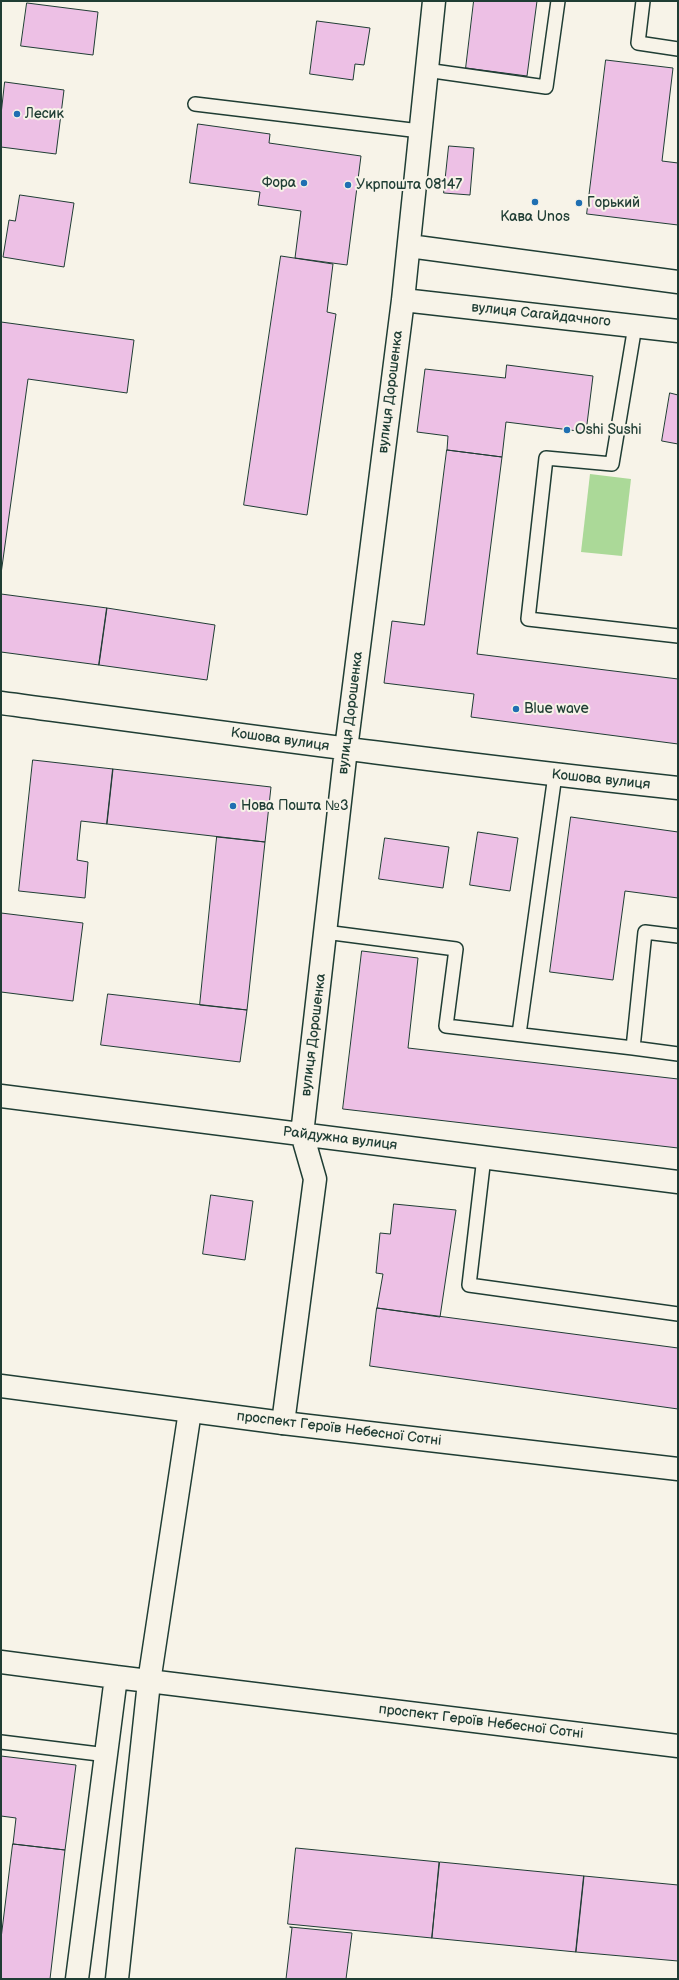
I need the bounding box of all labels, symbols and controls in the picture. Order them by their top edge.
place label: Лесик [25,106,64,122]
marker: Лесик [12,109,22,119]
place label: Фора [262,175,296,191]
place label: Укрпошта 08147 [356,177,462,193]
marker: Фора [299,178,309,188]
marker: Укрпошта 08147 [343,180,353,190]
place label: Горький [587,195,640,211]
marker: Кава Unos [530,197,540,207]
marker: Горький [574,198,584,208]
place label: Кава Unos [500,209,570,225]
street label: вулиця Сагайдачного [470,299,612,331]
street label: вулиця Дорошенка [375,330,407,454]
place label: Oshi Sushi [575,422,642,438]
marker: Oshi Sushi [562,425,572,435]
street label: вулиця Дорошенка [335,651,367,775]
place label: Blue wave [524,701,589,717]
marker: Blue wave [511,704,521,714]
street label: Кошова вулиця [230,725,330,755]
street label: Кошова вулиця [551,766,651,794]
place label: Нова Пошта №3 [241,798,349,814]
marker: Нова Пошта №3 [228,801,238,811]
street label: вулиця Дорошенка [298,973,330,1097]
street label: Райдужна вулиця [282,1124,398,1154]
street label: проспект Героїв Небесної Сотні [236,1408,442,1450]
street label: проспект Героїв Небесної Сотні [378,1701,584,1743]

